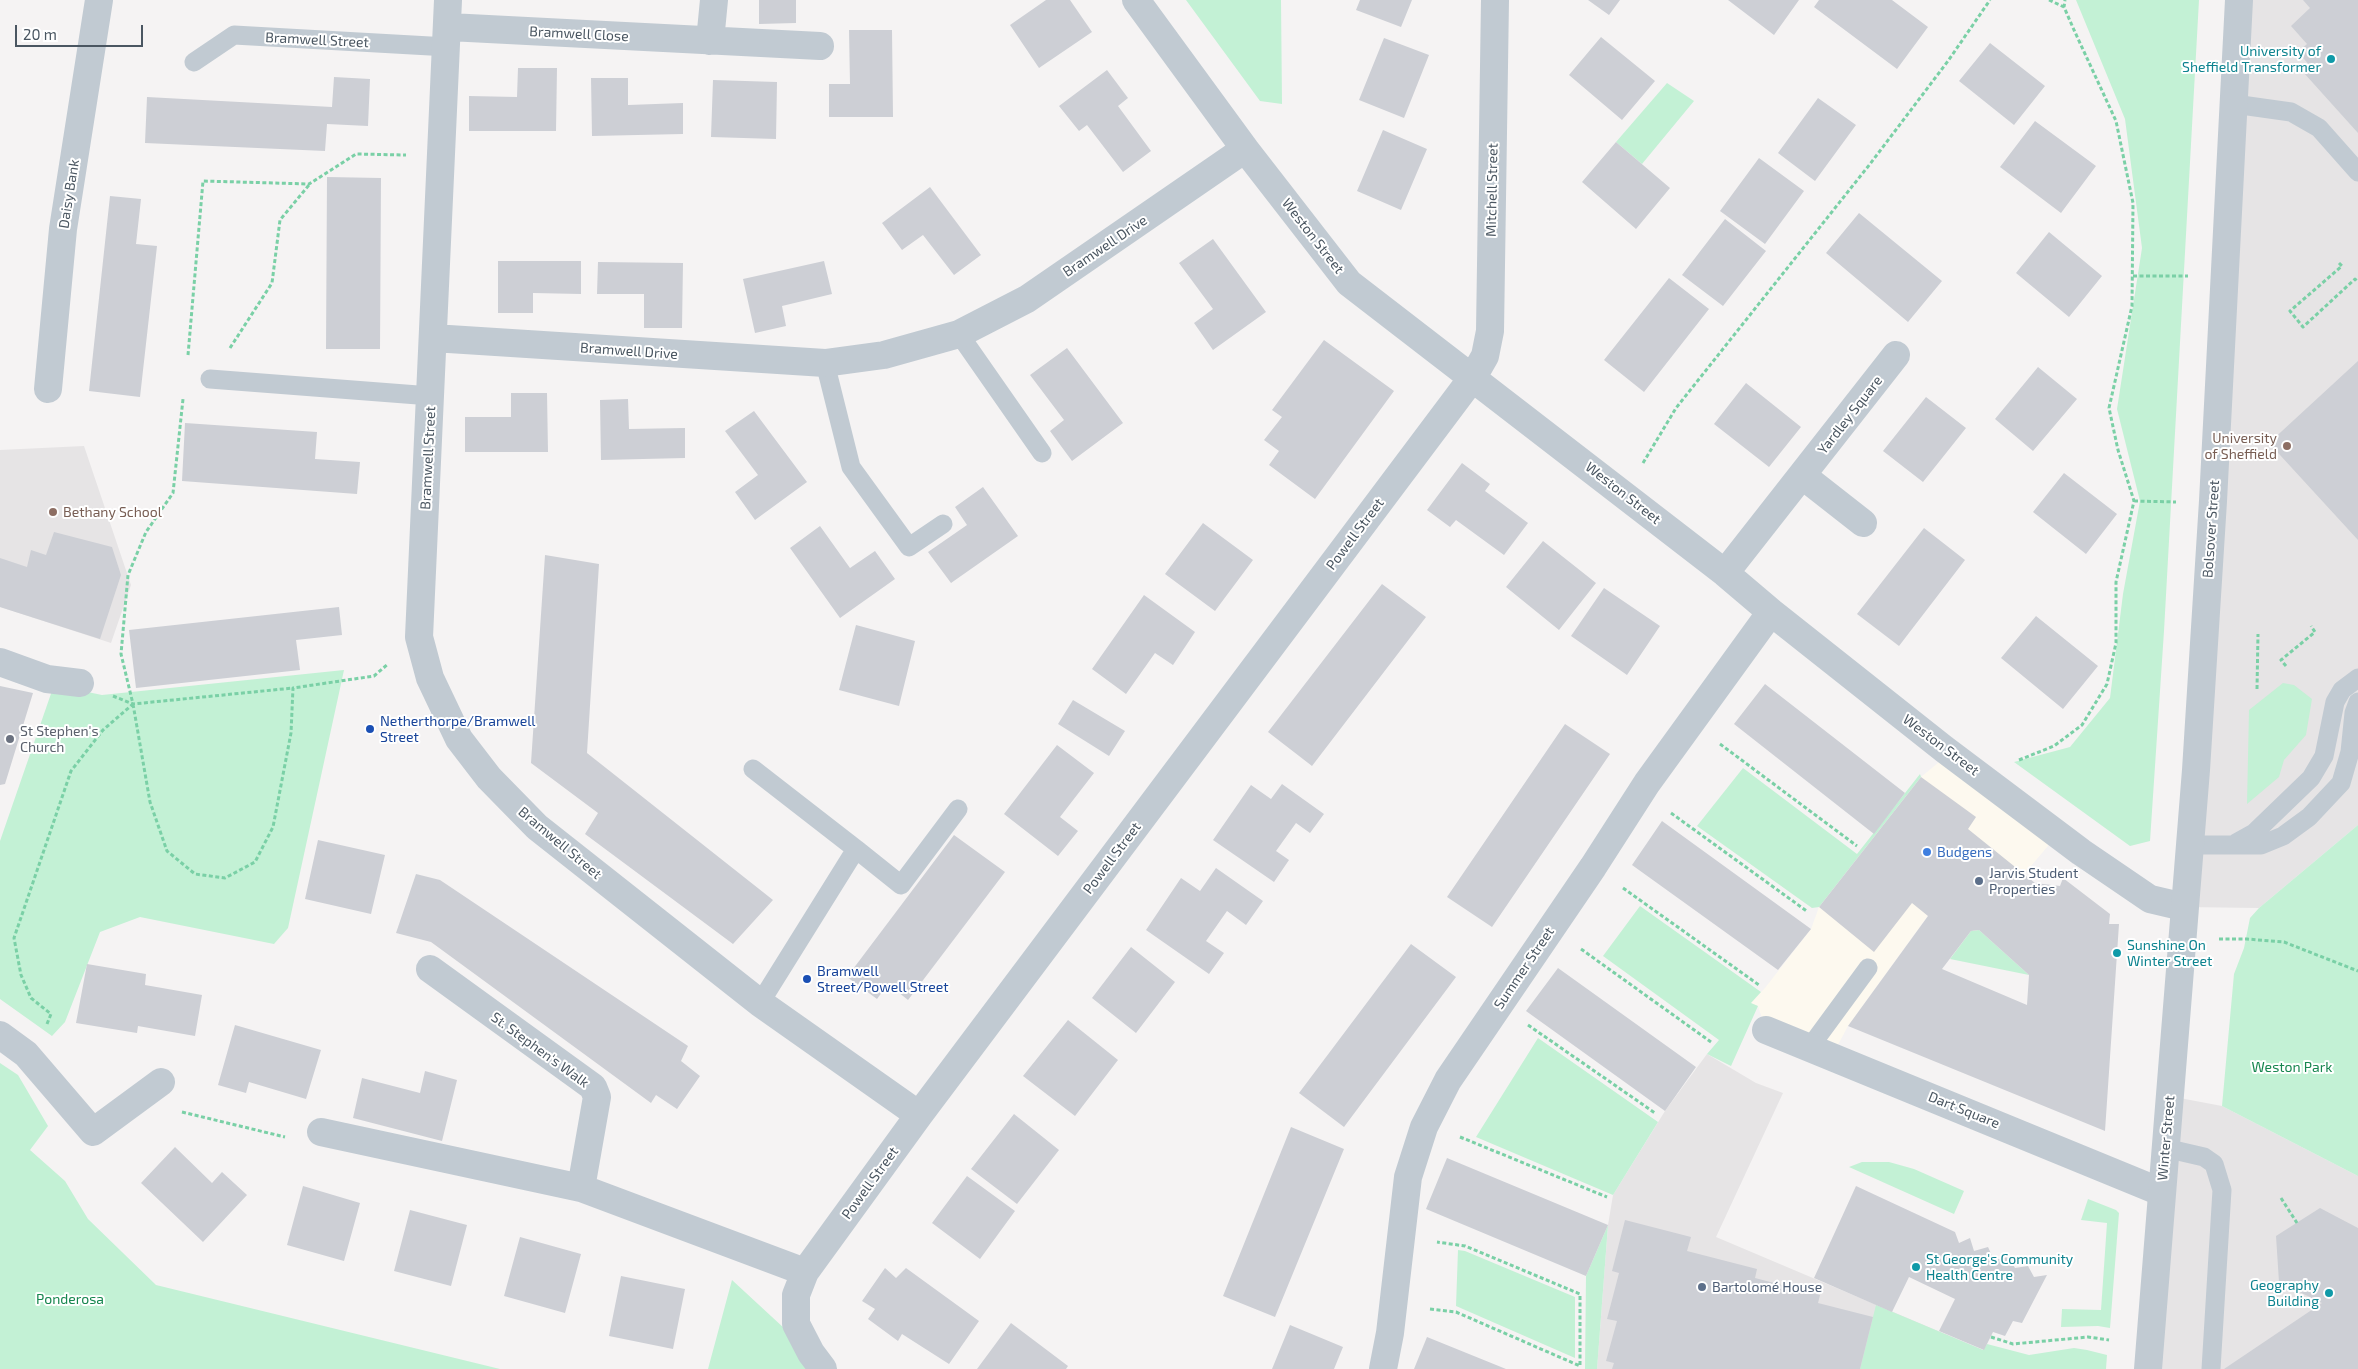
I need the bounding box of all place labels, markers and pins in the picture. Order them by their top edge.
place label: University of Sheffield Transformer [2182,43,2321,75]
marker: University of Sheffield Transformer [2325,53,2337,65]
place label: University of Sheffield [2204,430,2277,462]
marker: University of Sheffield [2281,440,2293,452]
place label: Bethany School [63,504,162,520]
marker: Bethany School [47,506,59,518]
place label: Netherthorpe/Bramwell Street [380,713,535,746]
place label: St Stephen's Church [20,723,99,756]
marker: Netherthorpe/Bramwell Street [364,723,376,735]
marker: St Stephen's Church [4,733,16,745]
place label: Budgens [1937,844,1992,860]
marker: Budgens [1921,846,1933,858]
place label: Jarvis Student Properties [1989,865,2078,898]
marker: Jarvis Student Properties [1973,875,1985,887]
place label: Sunshine On Winter Street [2127,937,2212,970]
marker: Sunshine On Winter Street [2111,947,2123,959]
place label: Bramwell Street/Powell Street [817,963,949,996]
marker: Bramwell Street/Powell Street [801,973,813,985]
place label: St George's Community Health Centre [1926,1251,2073,1284]
marker: St George's Community Health Centre [1910,1261,1922,1273]
place label: Geography Building [2250,1277,2319,1310]
place label: Bartolomé House [1712,1279,1822,1295]
marker: Bartolomé House [1696,1281,1708,1293]
marker: Geography Building [2323,1287,2335,1299]

